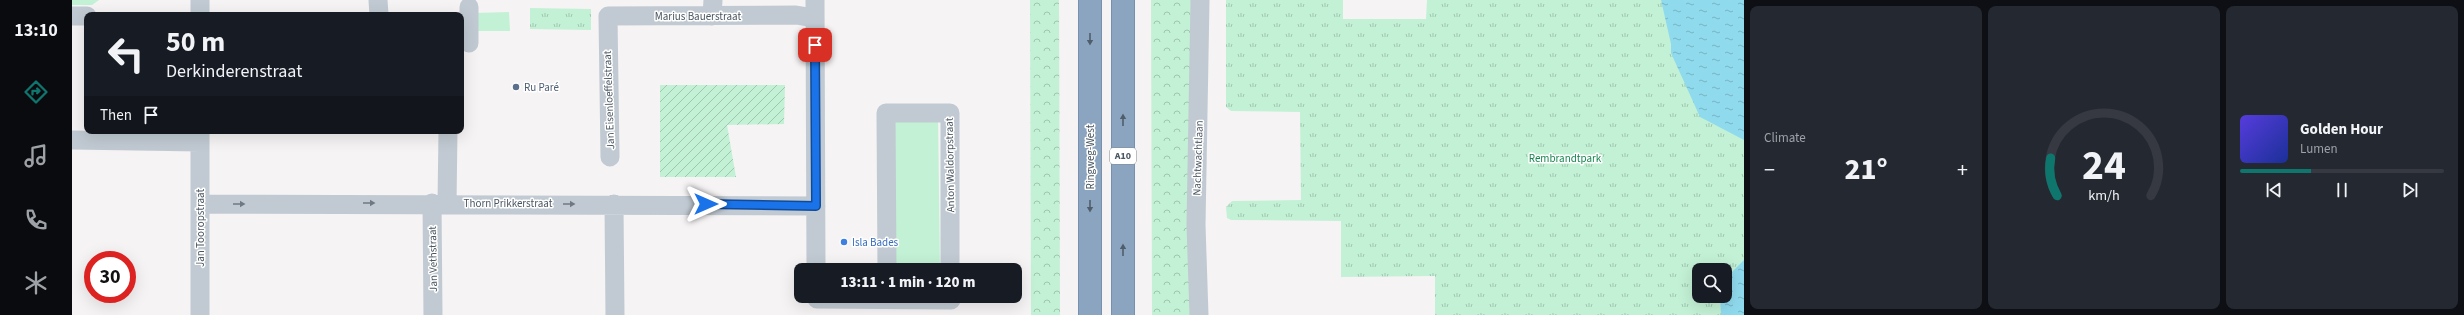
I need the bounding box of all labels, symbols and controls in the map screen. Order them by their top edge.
street label: Marius Bauerstraat [655,9,741,24]
text: 13:10 [14,18,58,43]
text: 50 m [166,22,225,62]
icon: left [100,28,152,80]
pin [798,28,832,62]
one-way arrow [1087,33,1093,46]
icon: arrive [804,34,826,56]
street label: Jan Eisenloeffelstraat [600,50,618,150]
text: Derkinderenstraat [166,59,302,84]
icon: directions [22,78,50,106]
place label: Ru Paré [524,80,559,95]
marker: Ru Paré [511,82,521,92]
icon: arrive [140,104,162,126]
text: Then [100,105,132,126]
one-way arrow [1120,113,1126,126]
street label: Anton Waldorpstraat [942,117,958,213]
text: Golden Hour [2300,119,2383,140]
street label: Nachtwachtlaan [1189,120,1207,196]
street label: Ringweg-West [1083,124,1098,189]
text: Climate [1764,129,1806,147]
text: 24 [2082,135,2126,195]
text: Lumen [2300,140,2338,158]
icon: music [22,142,50,170]
road number: A10 [1110,148,1136,164]
text: 21° [1844,148,1888,191]
park label: Rembrandtpark [1529,151,1602,166]
text: − [1764,154,1775,186]
text: + [1957,154,1968,186]
icon: previous [2263,179,2285,201]
icon: pause [2331,179,2353,201]
icon: next [2399,179,2421,201]
position arrow [685,183,727,225]
text: km/h [2088,184,2120,205]
street label: Jan Tooropstraat [193,189,208,267]
street label: Thorn Prikkerstraat [464,196,553,211]
one-way arrow [363,200,376,206]
one-way arrow [1087,200,1093,213]
one-way arrow [233,201,246,207]
one-way arrow [563,201,576,207]
icon: phone [22,206,50,234]
street label: Jan Vethstraat [425,226,441,292]
place label: Isla Bades [852,235,899,250]
marker: Isla Bades [839,237,849,247]
one-way arrow [1120,243,1126,256]
speed limit sign: 30 [84,251,136,303]
map controls [1692,263,1732,303]
button: search [1692,263,1732,303]
icon: climate [22,269,50,297]
text: 13:11 · 1 min · 120 m [841,272,975,293]

